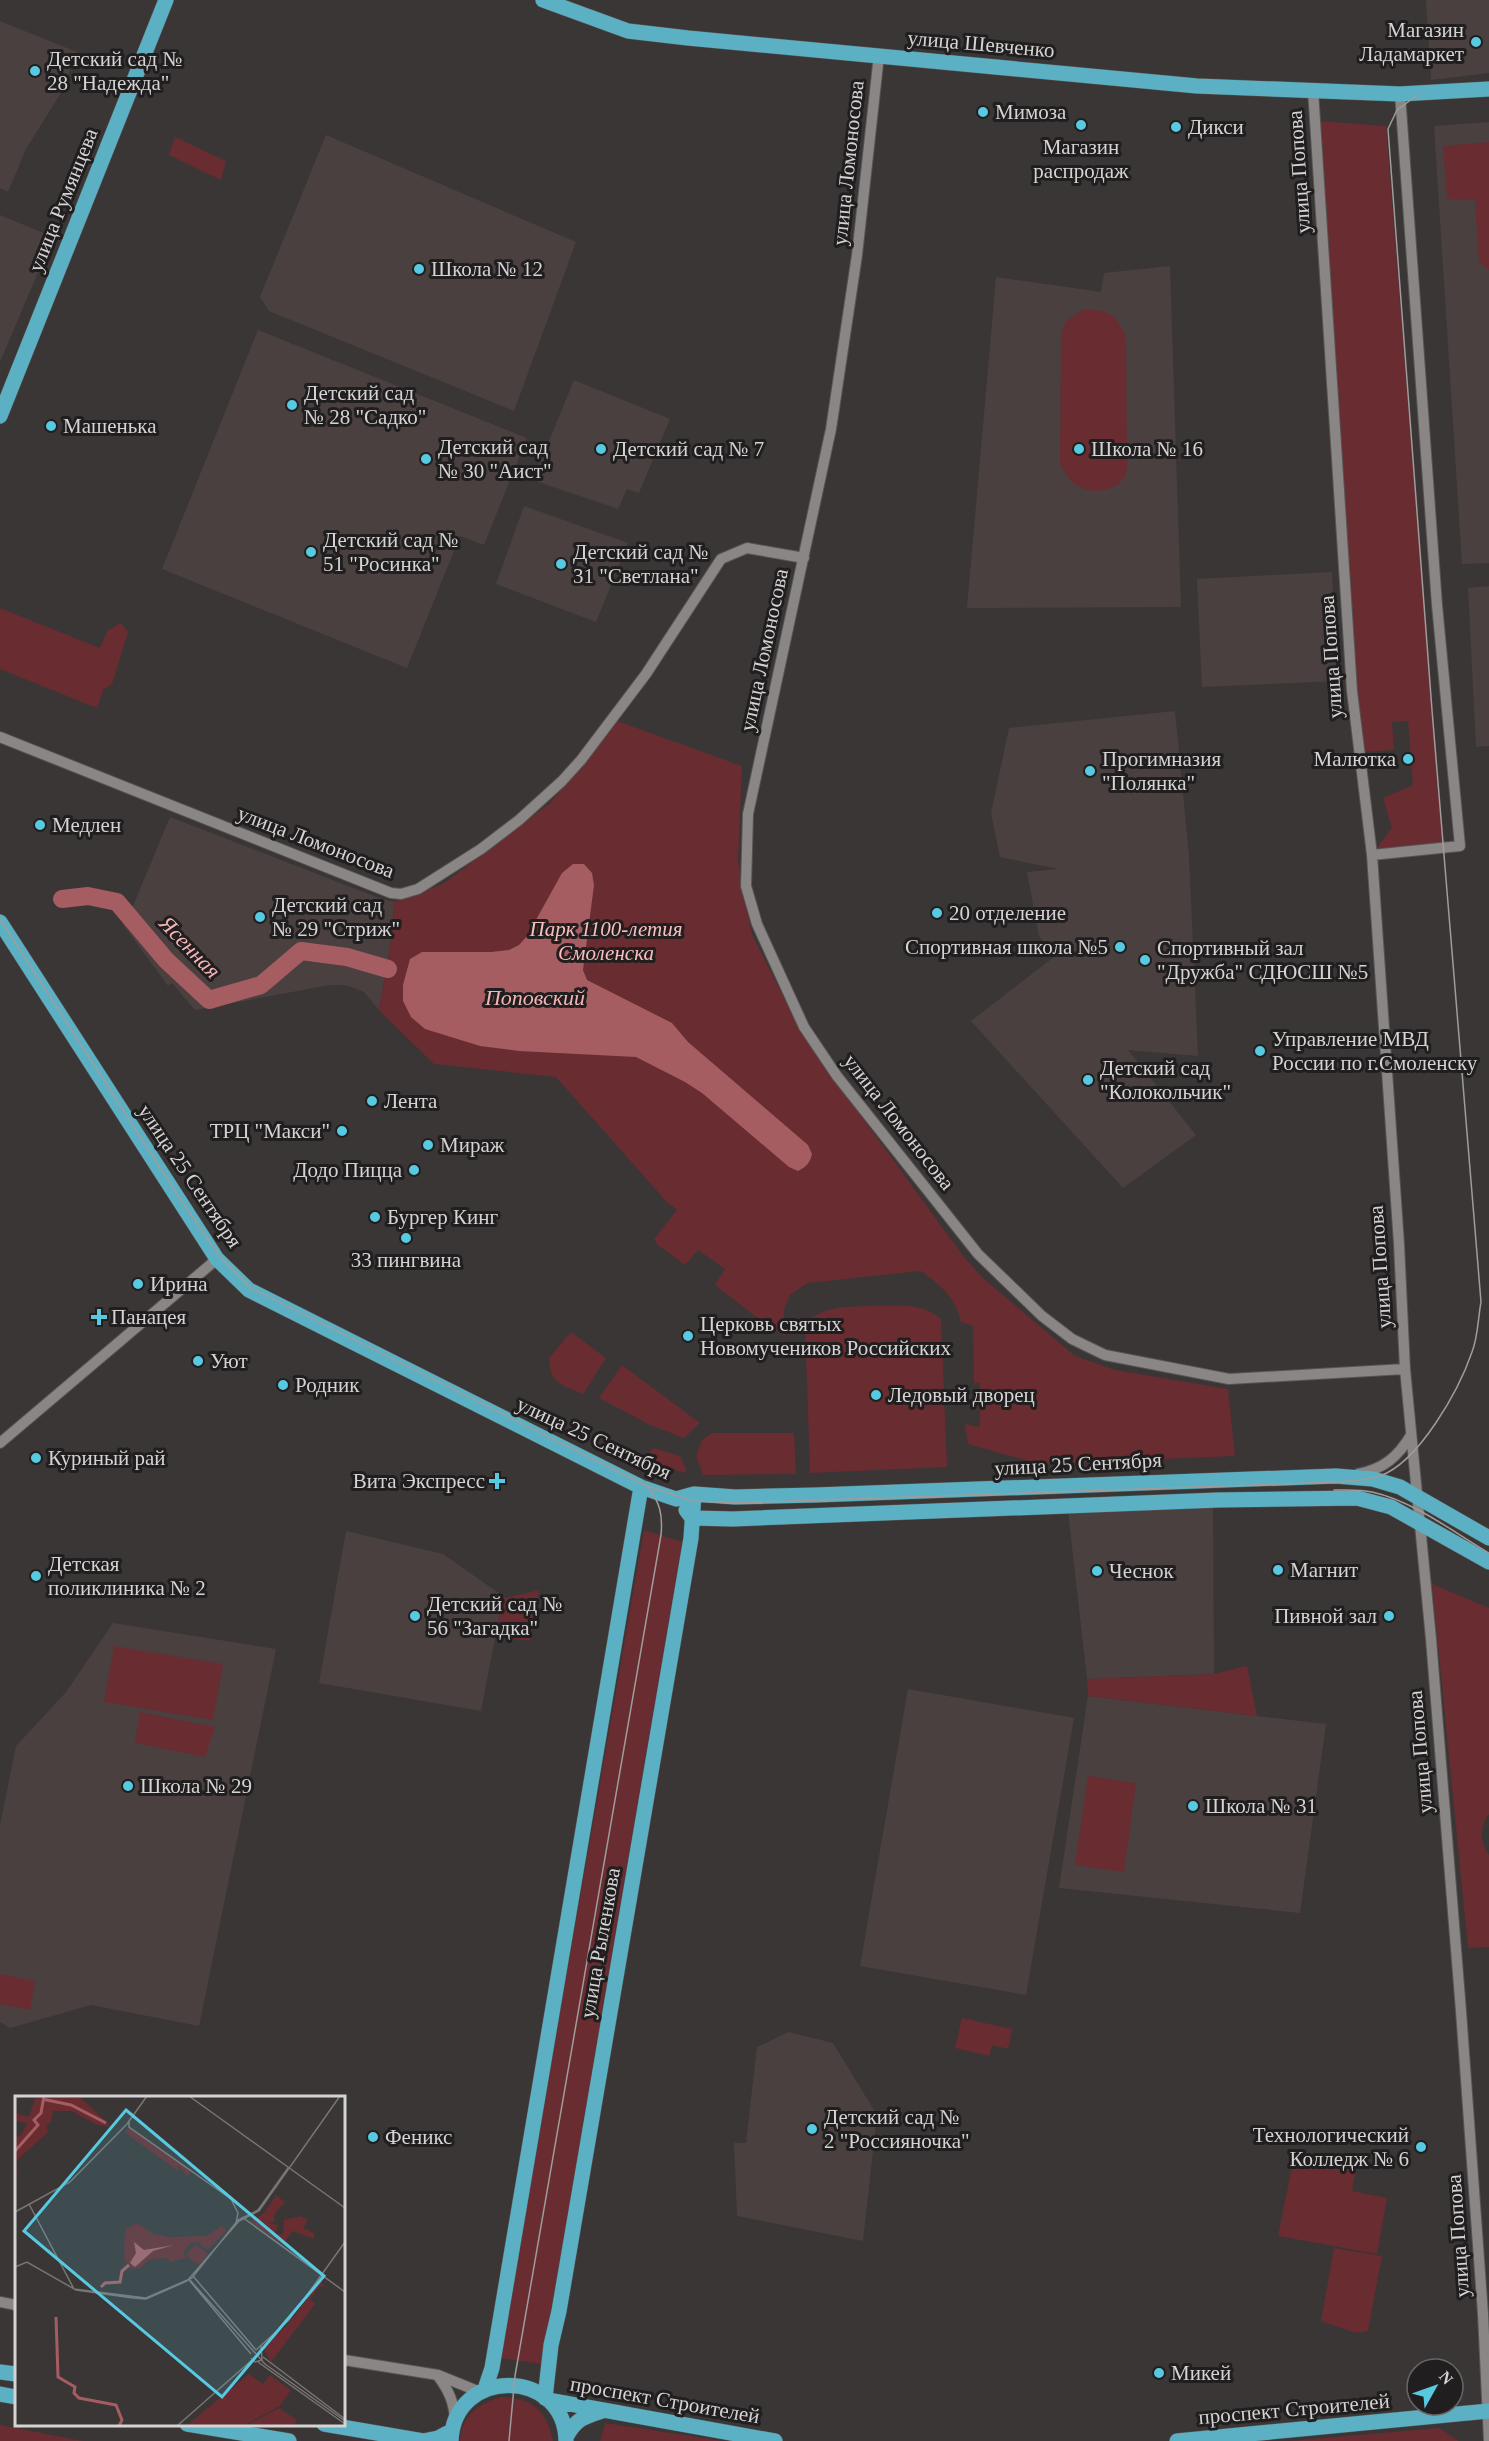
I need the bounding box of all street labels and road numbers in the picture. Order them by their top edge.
street label: улица Шевченко [906,26,1056,62]
street label: улица Ломоносова [827,79,869,247]
street label: улица Попова [1283,109,1315,234]
street label: улица Румянцева [23,124,103,275]
street label: улица Ломоносова [735,566,793,734]
street label: улица Попова [1315,594,1347,719]
street label: улица Ломоносова [234,801,398,883]
street label: улица Ломоносова [839,1049,960,1195]
street label: улица 25 Сентября [133,1100,247,1252]
street label: улица Попова [1364,1204,1396,1329]
street label: улица 25 Сентября [513,1392,675,1484]
street label: улица 25 Сентября [994,1448,1163,1480]
street label: улица Попова [1403,1689,1437,1815]
street label: улица Рыленкова [575,1865,625,2020]
street label: улица Попова [1442,2173,1474,2298]
street label: проспект Строителей [568,2372,762,2428]
street label: проспект Строителей [1197,2389,1391,2429]

